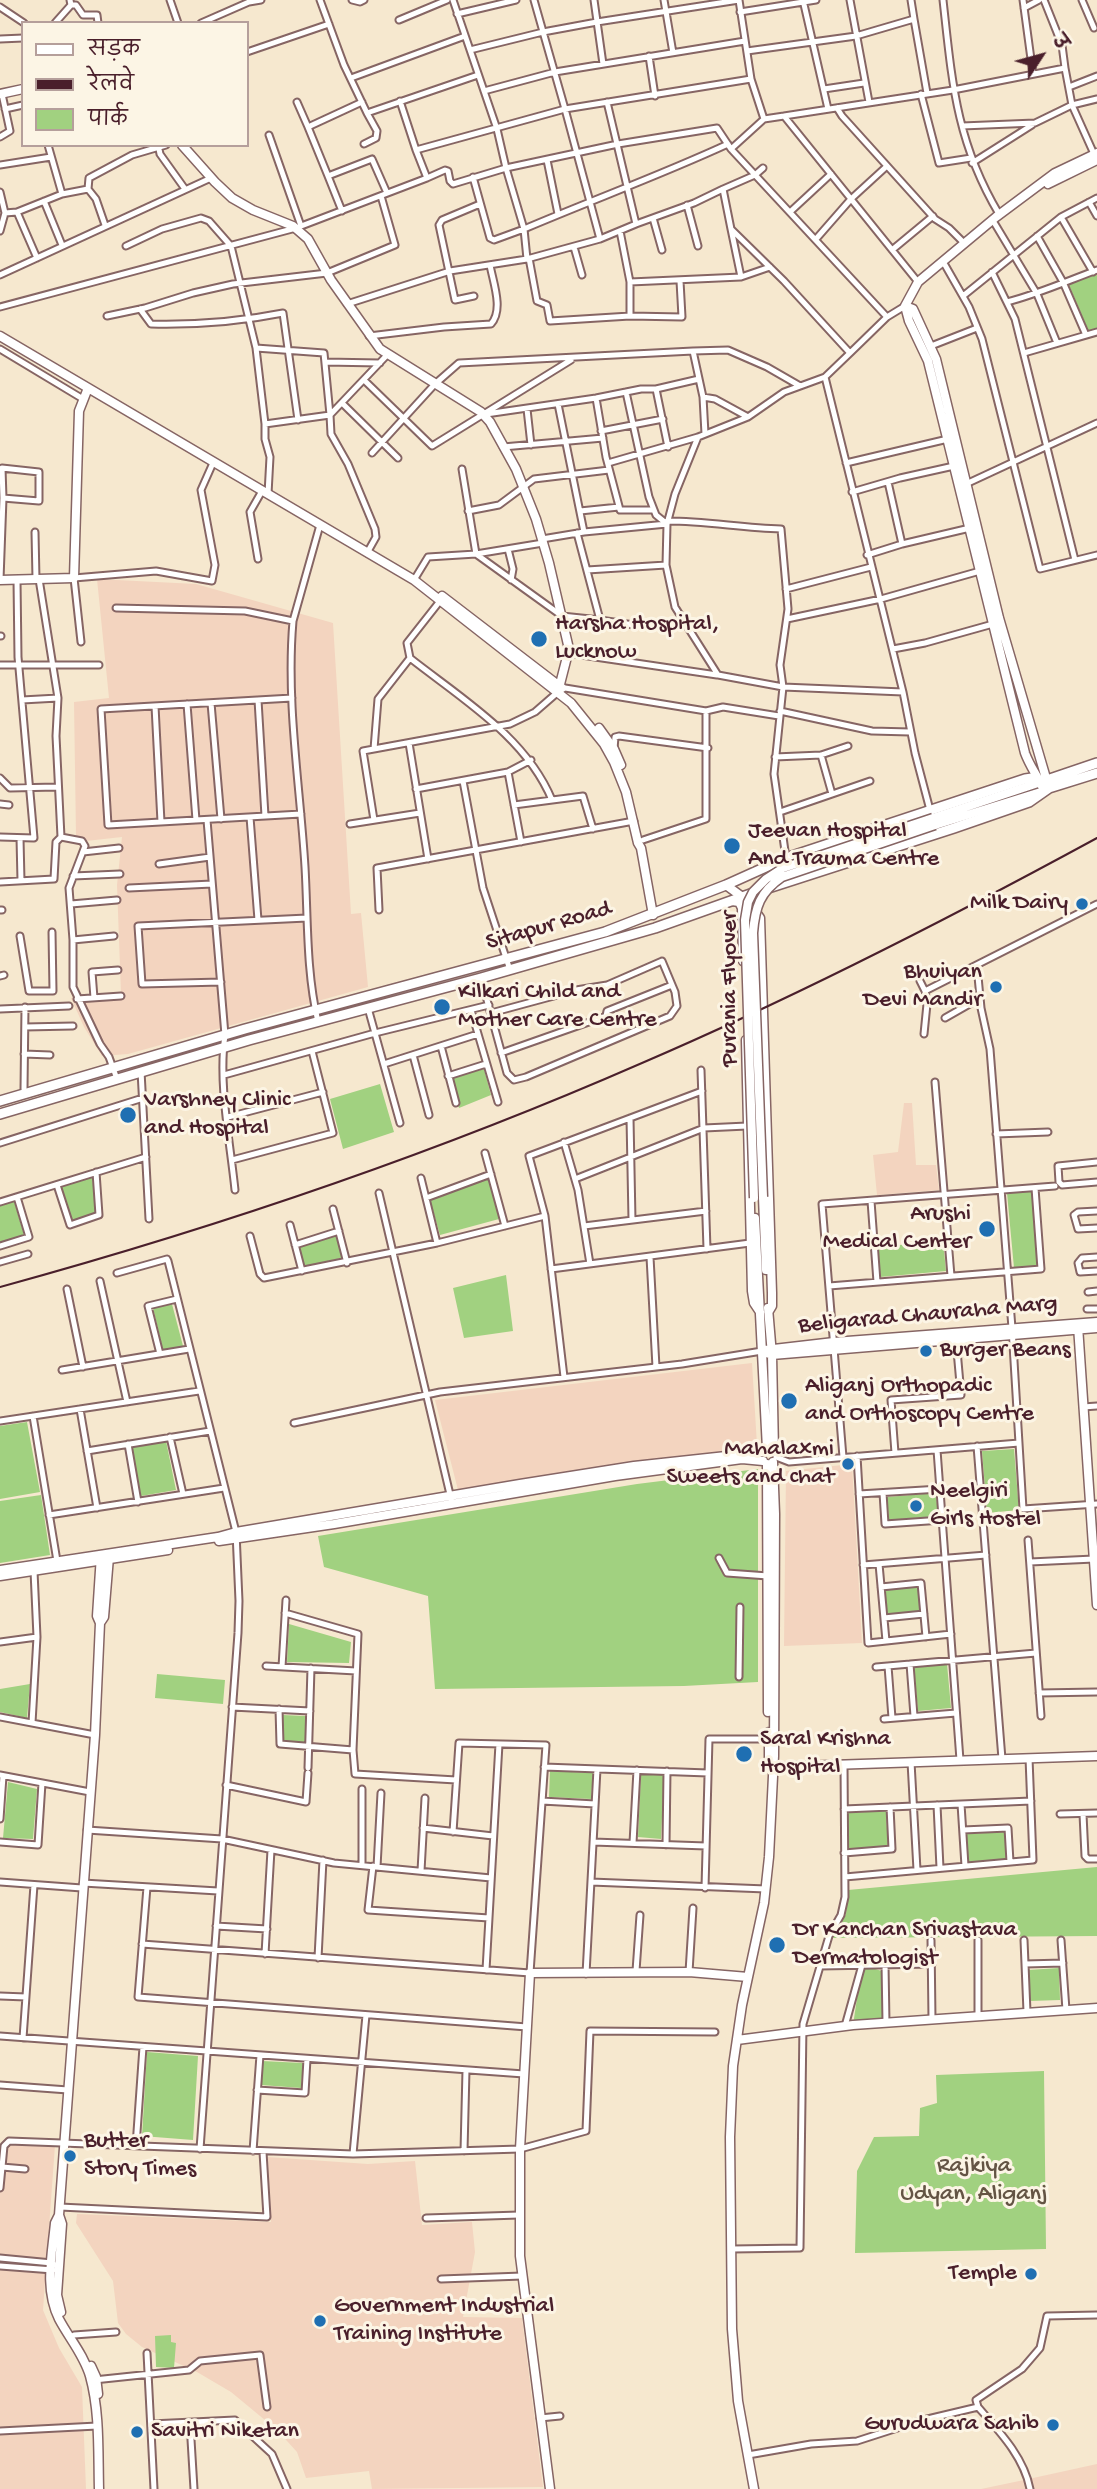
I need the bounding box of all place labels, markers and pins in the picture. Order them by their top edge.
place label: Harsha Hospital, Lucknow [555,611,719,667]
marker: Harsha Hospital, Lucknow [529,629,549,649]
place label: Jeevan Hospital And Trauma Centre [748,818,939,874]
marker: Jeevan Hospital And Trauma Centre [722,836,742,856]
place label: Milk Dairy [970,890,1068,918]
marker: Milk Dairy [1074,896,1090,912]
place label: Bhuiyan Devi Mandir [863,959,982,1015]
place label: Kilkari Child and Mother Care Centre [458,979,657,1035]
marker: Bhuiyan Devi Mandir [988,979,1004,995]
marker: Kilkari Child and Mother Care Centre [432,997,452,1017]
place label: Varshney Clinic and Hospital [144,1087,290,1143]
marker: Varshney Clinic and Hospital [118,1105,138,1125]
place label: Arushi Medical Center [823,1201,971,1257]
marker: Arushi Medical Center [977,1219,997,1239]
place label: Burger Beans [940,1337,1070,1365]
marker: Burger Beans [918,1343,934,1359]
place label: Aliganj Orthopadic and Orthoscopy Centre [805,1373,1034,1429]
marker: Aliganj Orthopadic and Orthoscopy Centre [779,1391,799,1411]
place label: Mahalaxmi Sweets and chat [667,1436,834,1492]
marker: Mahalaxmi Sweets and chat [840,1456,856,1472]
place label: Neelgiri Girls Hostel [930,1478,1041,1534]
marker: Neelgiri Girls Hostel [908,1498,924,1514]
place label: Saral Krishna Hospital [760,1726,891,1782]
marker: Saral Krishna Hospital [734,1744,754,1764]
place label: Dr Kanchan Srivastava Dermatologist [793,1917,1017,1973]
marker: Dr Kanchan Srivastava Dermatologist [767,1935,787,1955]
place label: Butter Story Times [84,2128,196,2184]
marker: Butter Story Times [62,2148,78,2164]
place label: Temple [949,2260,1017,2288]
marker: Temple [1023,2266,1039,2282]
place label: Government Industrial Training Institute [334,2293,554,2349]
marker: Government Industrial Training Institute [312,2313,328,2329]
place label: Gurudwara Sahib [864,2411,1039,2439]
marker: Gurudwara Sahib [1045,2417,1061,2433]
place label: Savitri Niketan [151,2418,299,2446]
marker: Savitri Niketan [129,2424,145,2440]

